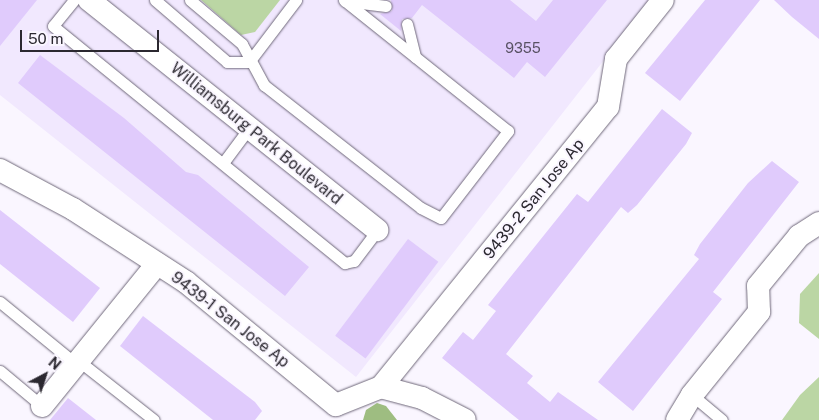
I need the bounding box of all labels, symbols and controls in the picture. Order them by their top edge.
scale bar [22,20,161,52]
text: 50 m [28,30,63,47]
house number: 9355 [505,40,541,56]
street label: Williamsburg Park Boulevard [166,59,346,209]
street label: 9439-2 San Jose Ap [480,135,588,263]
street label: 9439-1 San Jose Ap [167,268,293,372]
north arrow [20,350,70,400]
text: N [45,354,64,373]

